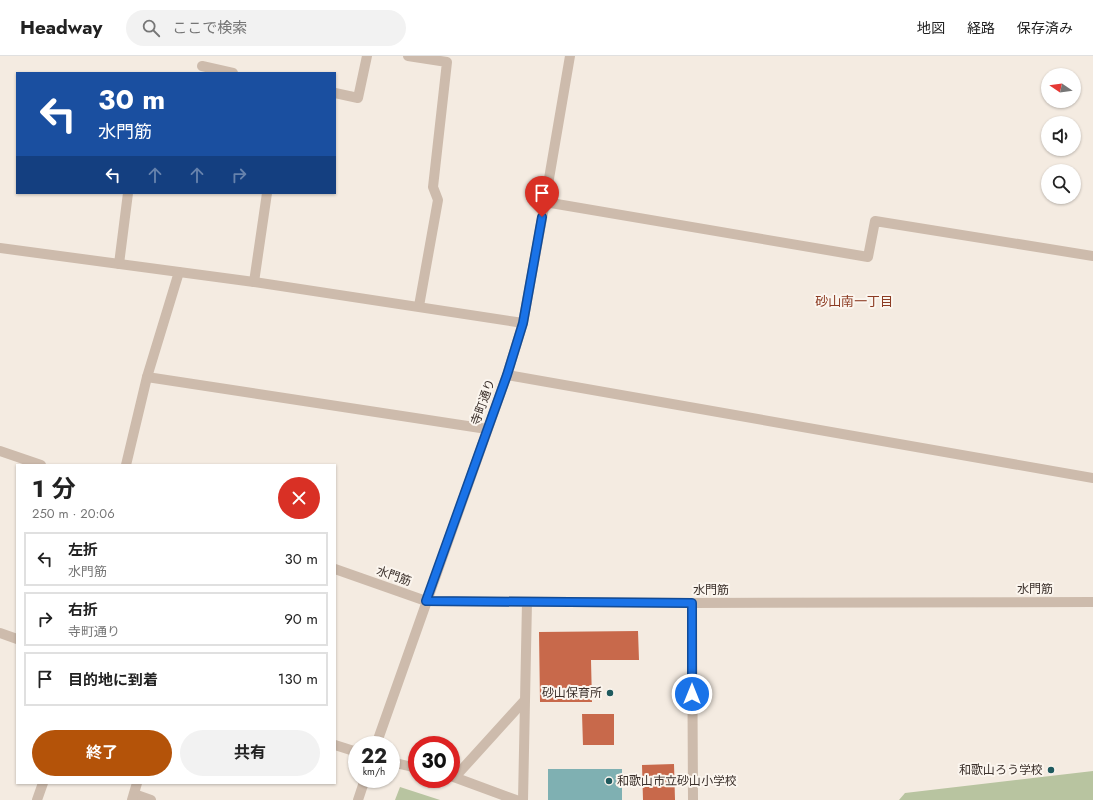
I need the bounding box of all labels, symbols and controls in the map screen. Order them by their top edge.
search box [126,10,406,46]
text: Headway [20,14,102,41]
icon: search [140,17,162,39]
text: ここで検索 [172,17,247,39]
text: 地図 [917,18,945,38]
text: 経路 [967,18,995,38]
text: 保存済み [1017,18,1073,38]
north arrow [1041,68,1081,108]
map controls [1041,68,1081,204]
text: 30 m [98,79,165,120]
icon: left [32,88,84,140]
button: sound [1041,116,1081,156]
text: 水門筋 [98,119,152,145]
icon: left [102,164,124,186]
icon: ahead [144,164,166,186]
icon: ahead [186,164,208,186]
icon: right [228,164,250,186]
button: search [1041,164,1081,204]
pin [525,176,559,217]
icon: arrive [531,182,553,204]
district label: 砂山南一丁目 [815,292,893,311]
street label: 寺町通り [466,376,500,428]
text: 1 分 [32,471,75,506]
button: close [278,477,320,519]
text: 250 m · 20:06 [32,504,115,523]
text: 左折 [68,539,98,561]
icon: left [34,548,56,570]
text: 30 m [285,548,318,570]
text: 水門筋 [68,562,107,581]
street label: 水門筋 [374,562,414,590]
street label: 水門筋 [1017,580,1053,598]
street label: 水門筋 [693,581,729,599]
text: 右折 [68,599,98,621]
icon: right [34,608,56,630]
text: 90 m [284,608,318,630]
text: 寺町通り [68,622,120,641]
icon: arrive [34,668,56,690]
text: 130 m [278,668,318,690]
text: 目的地に到着 [68,669,158,691]
position arrow [671,673,713,715]
place label: 砂山保育所 [542,684,602,702]
marker: 砂山保育所 [605,688,615,698]
button: 終了 [32,730,172,776]
button: 共有 [180,730,320,776]
speed limit sign: 30 [408,736,460,788]
text: 22 [361,742,387,771]
place label: 和歌山ろう学校 [959,761,1043,779]
text: km/h [363,764,385,779]
marker: 和歌山ろう学校 [1046,765,1056,775]
place label: 和歌山市立砂山小学校 [617,772,737,790]
marker: 和歌山市立砂山小学校 [604,776,614,786]

